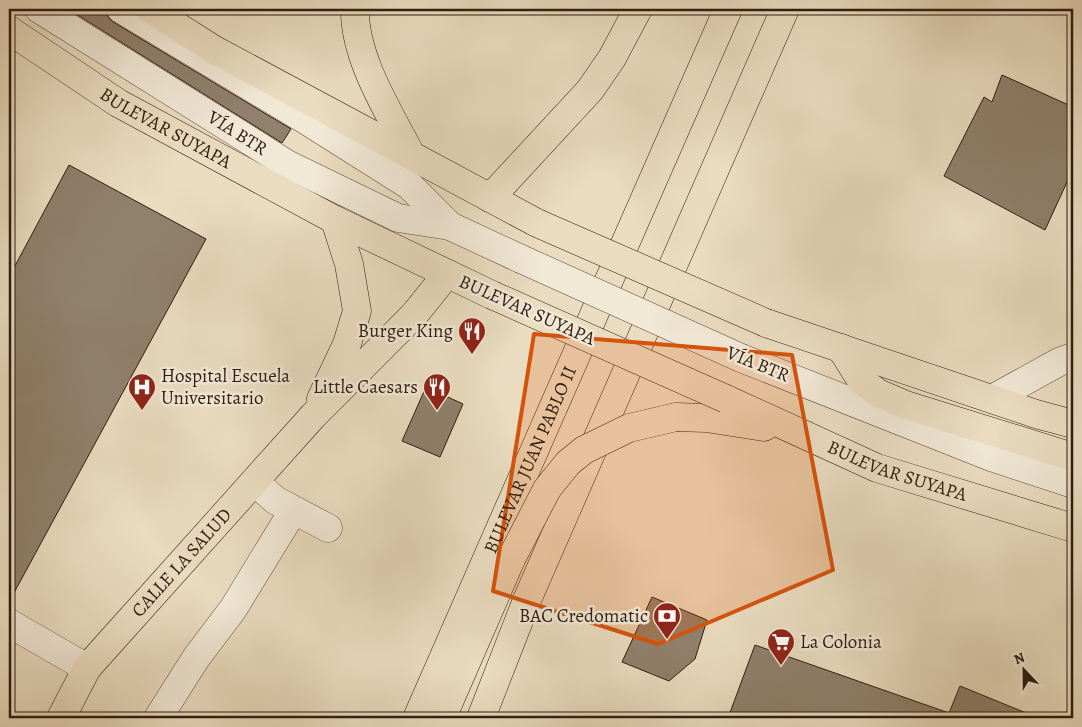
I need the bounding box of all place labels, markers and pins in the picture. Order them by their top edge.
restaurant icon: Burger King [457,316,487,355]
place label: Burger King [358,318,453,344]
place label: Hospital Escuela Universitario [161,363,290,411]
hospital icon: Hospital Escuela Universitario [127,372,157,411]
restaurant icon: Little Caesars [422,372,452,411]
place label: Little Caesars [313,374,418,400]
bank icon: BAC Credomatic [652,601,682,640]
place label: BAC Credomatic [519,603,648,629]
supermarket icon: La Colonia [766,627,796,666]
place label: La Colonia [800,629,882,655]

